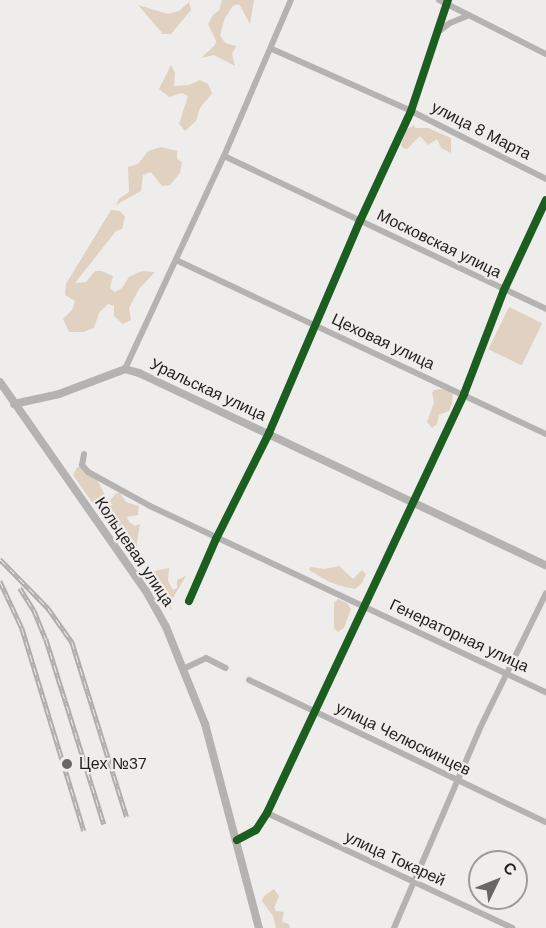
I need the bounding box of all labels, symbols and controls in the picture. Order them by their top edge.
street label: улица 8 Марта [428,98,534,164]
street label: Московская улица [374,206,504,282]
street label: Цеховая улица [329,310,437,374]
street label: Уральская улица [147,355,269,425]
street label: Кольцевая улица [90,494,178,610]
street label: Генераторная улица [386,595,532,677]
street label: улица Челюскинцев [332,698,474,780]
place label: Цех №37 [79,754,147,774]
marker: Цех №37 [60,757,74,771]
street label: улица Токарей [342,827,448,891]
north arrow [468,850,528,910]
text: С [498,857,522,880]

